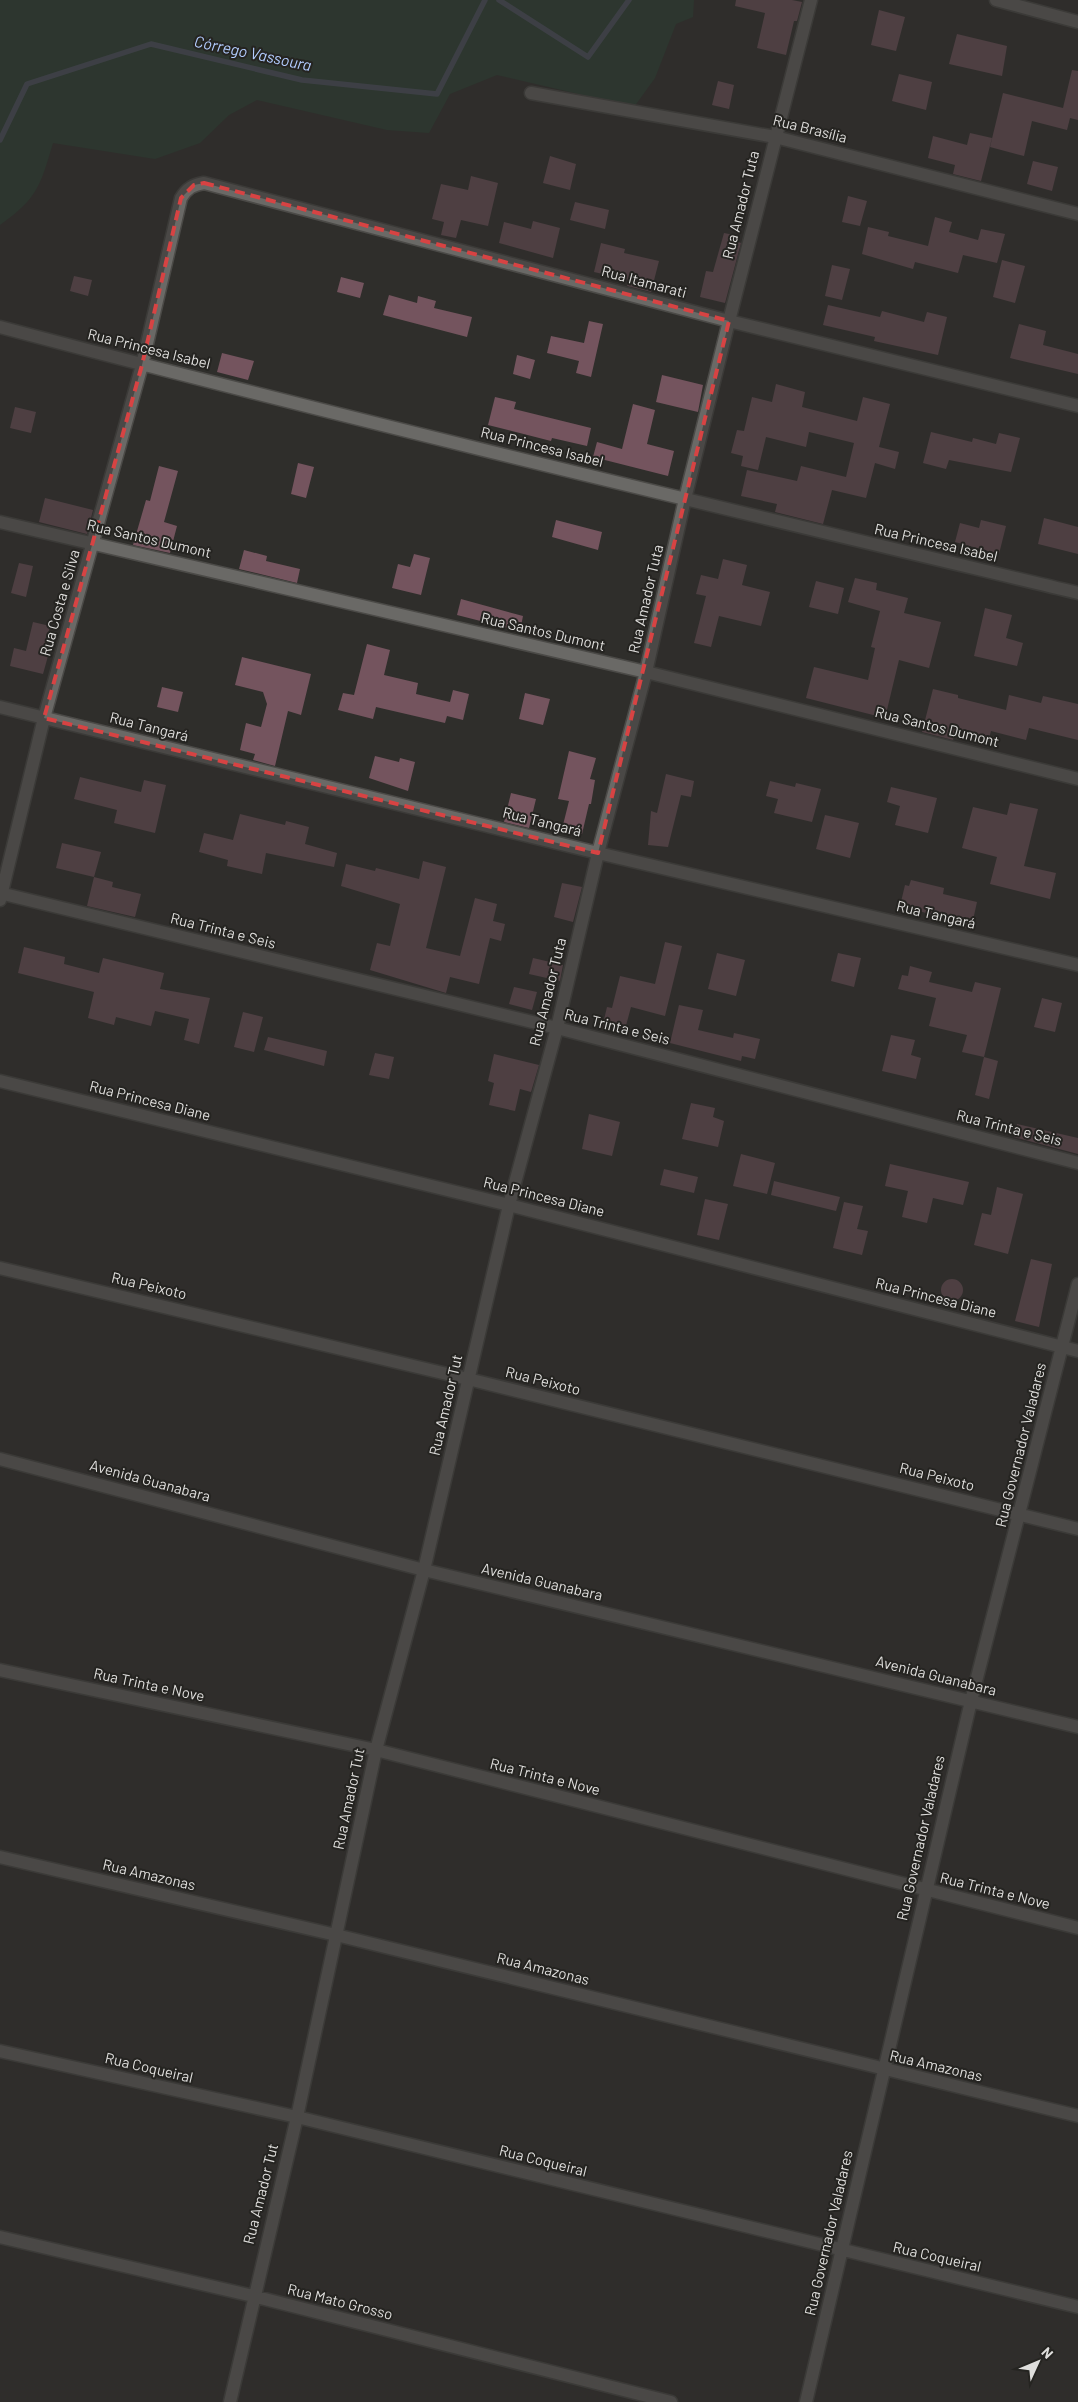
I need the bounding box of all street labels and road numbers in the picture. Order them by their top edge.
street label: Rua Brasília [771,110,849,146]
street label: Rua Amador Tuta [718,149,762,261]
street label: Rua Itamarati [600,261,689,301]
street label: Rua Princesa Isabel [86,324,212,372]
street label: Rua Princesa Isabel [479,422,605,470]
street label: Rua Santos Dumont [85,515,213,561]
street label: Rua Princesa Isabel [873,519,1000,565]
street label: Rua Amador Tuta [624,543,666,655]
street label: Rua Costa e Silva [35,547,83,658]
street label: Rua Santos Dumont [479,608,607,654]
street label: Rua Santos Dumont [873,702,1001,750]
street label: Rua Tangará [108,708,191,745]
street label: Rua Tangará [501,803,584,840]
street label: Rua Tangará [895,896,978,932]
street label: Rua Trinta e Seis [169,908,278,952]
street label: Rua Amador Tuta [525,936,569,1048]
street label: Rua Trinta e Seis [563,1004,672,1048]
street label: Rua Princesa Diane [88,1076,213,1124]
street label: Rua Trinta e Seis [955,1105,1064,1149]
street label: Rua Princesa Diane [482,1172,607,1220]
street label: Rua Peixoto [110,1268,189,1302]
street label: Rua Princesa Diane [874,1273,999,1321]
street label: Rua Amador Tut [425,1352,465,1457]
street label: Rua Governador Valadares [991,1361,1049,1529]
street label: Rua Peixoto [504,1362,583,1398]
street label: Avenida Guanabara [88,1455,212,1505]
street label: Rua Peixoto [898,1458,977,1494]
street label: Avenida Guanabara [480,1558,605,1604]
street label: Avenida Guanabara [874,1651,999,1699]
street label: Rua Trinta e Nove [92,1663,206,1705]
street label: Rua Amador Tut [328,1746,368,1851]
street label: Rua Governador Valadares [892,1753,948,1922]
street label: Rua Trinta e Nove [488,1754,602,1798]
street label: Rua Amazonas [101,1855,197,1893]
street label: Rua Trinta e Nove [938,1868,1052,1912]
street label: Rua Amazonas [495,1948,591,1988]
street label: Rua Amazonas [888,2046,984,2084]
street label: Rua Coqueiral [103,2048,195,2086]
street label: Rua Coqueiral [497,2140,589,2180]
street label: Rua Amador Tut [239,2141,281,2246]
street label: Rua Governador Valadares [800,2148,856,2317]
street label: Rua Coqueiral [891,2237,983,2275]
street label: Rua Mato Grosso [286,2279,395,2323]

